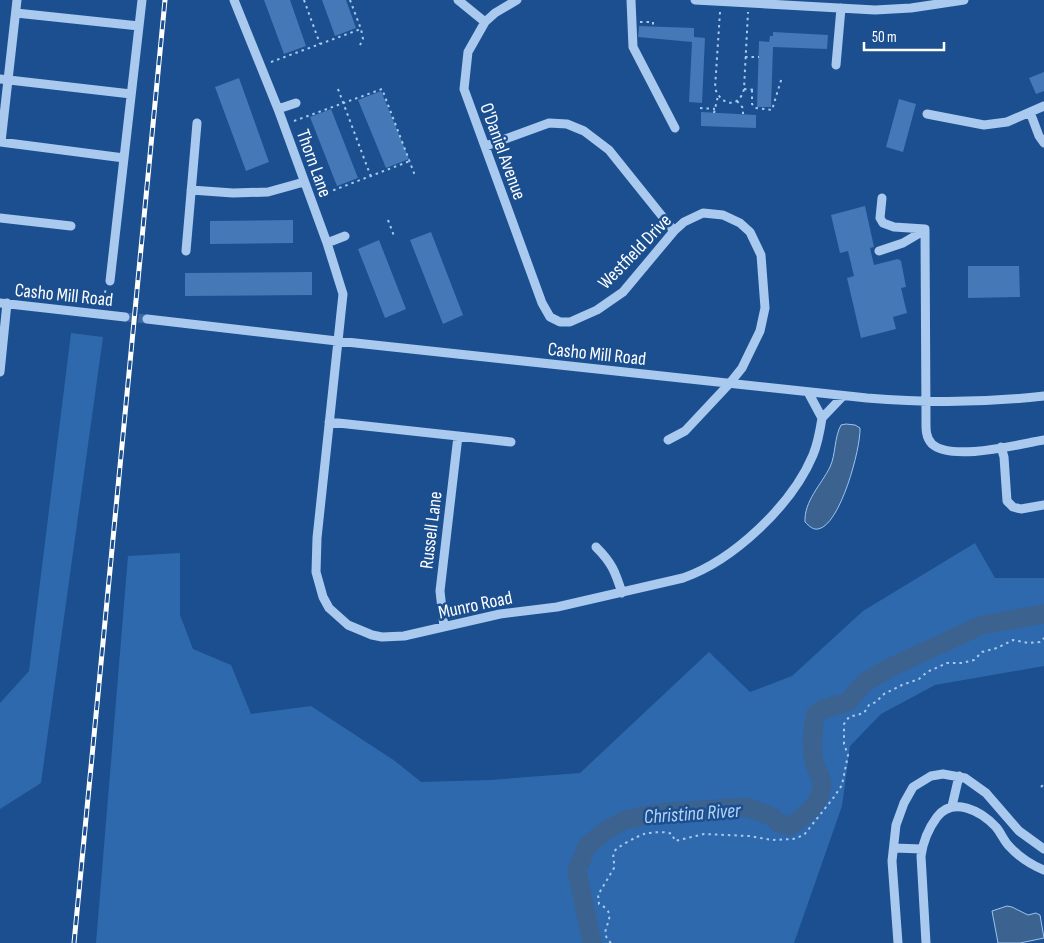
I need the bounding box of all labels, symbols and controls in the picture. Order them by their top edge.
scale bar [864,20,944,52]
text: 50 m [872,28,897,47]
street label: O'Daniel Avenue [474,100,531,203]
street label: Thorn Lane [291,127,336,200]
street label: Westfield Drive [593,210,677,295]
street label: Casho Mill Road [14,279,114,312]
street label: Casho Mill Road [547,338,647,371]
street label: Russell Lane [415,490,448,570]
street label: Munro Road [436,586,514,625]
water label: Christina River [643,799,743,829]

